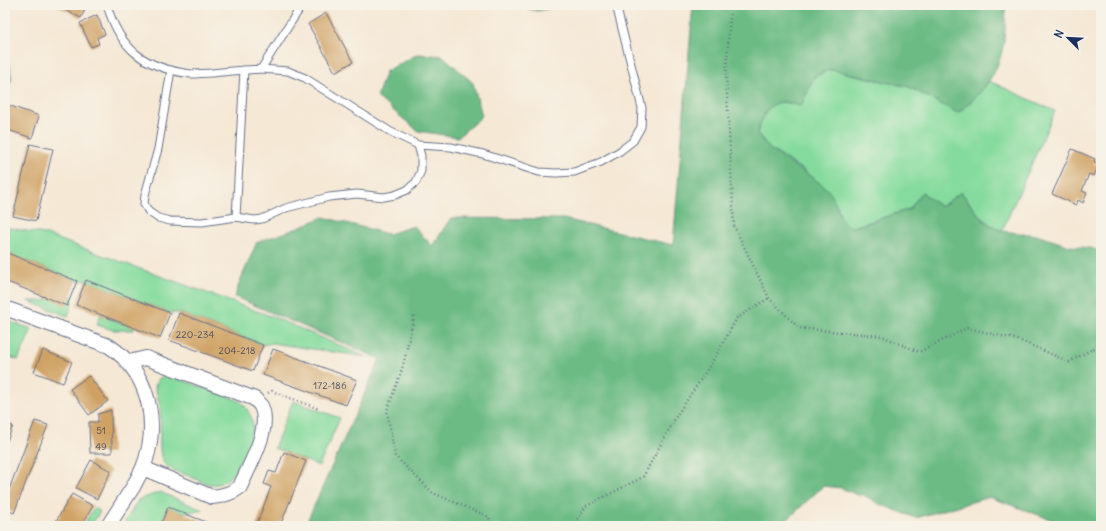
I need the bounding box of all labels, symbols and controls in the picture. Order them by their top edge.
north arrow [1048,18,1088,58]
text: N [1051,28,1067,40]
house number: 220-234 [176,328,214,341]
house number: 204-218 [218,344,256,357]
house number: 172-186 [313,379,347,392]
house number: 51 [96,424,106,437]
house number: 49 [95,440,107,453]

